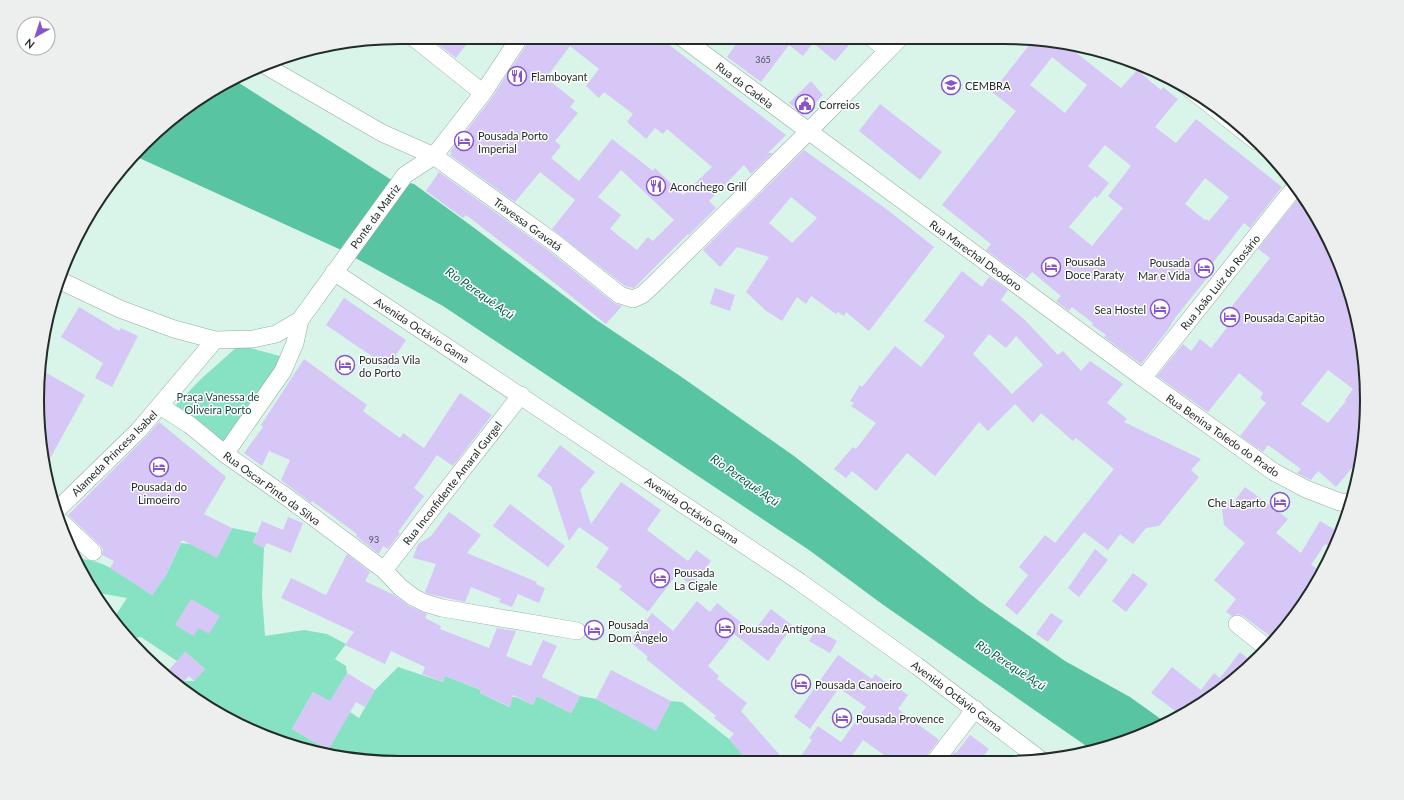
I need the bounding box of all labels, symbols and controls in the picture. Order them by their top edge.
north arrow [16,16,56,56]
text: N [22,36,37,52]
house number: 365 [755,54,771,65]
street label: Rua da Cadeia [714,59,776,111]
restaurant icon: Flamboyant [506,65,528,87]
place label: Flamboyant [531,70,588,83]
school or university icon: CEMBRA [940,74,962,96]
place label: CEMBRA [965,79,1011,92]
public building icon: Correios [794,93,816,115]
place label: Correios [819,98,860,111]
place label: Pousada Porto Imperial [478,129,548,155]
hotel icon: Pousada Porto Imperial [453,130,475,152]
restaurant icon: Aconchego Grill [645,175,667,197]
place label: Aconchego Grill [670,180,747,193]
street label: Ponte da Matriz [347,181,403,251]
street label: Travessa Gravatá [491,195,565,253]
street label: Rua Marechal Deodoro [927,217,1025,293]
street label: Rua João Luiz do Rosário [1178,232,1262,332]
place label: Pousada Doce Paraty [1065,255,1124,281]
hotel icon: Pousada Doce Paraty [1040,256,1062,278]
place label: Pousada Mar e Vida [1138,256,1190,282]
hotel icon: Pousada Mar e Vida [1193,257,1215,279]
water label: Rio Perequê Açú [443,264,517,322]
street label: Avenida Octávio Gama [372,295,472,365]
hotel icon: Sea Hostel [1149,298,1171,320]
place label: Sea Hostel [1094,303,1146,316]
hotel icon: Pousada Capitão [1219,306,1241,328]
place label: Pousada Capitão [1244,311,1325,324]
place label: Pousada Vila do Porto [359,353,420,379]
hotel icon: Pousada Vila do Porto [334,354,356,376]
park label: Praça Vanessa de Oliveira Porto [177,390,260,416]
street label: Rua Benina Toledo do Prado [1164,391,1282,479]
street label: Alameda Princesa Isabel [68,407,160,499]
street label: Rua Inconfidente Amaral Gurgel [400,419,504,547]
street label: Rua Oscar Pinto da Silva [221,448,323,528]
water label: Rio Perequê Açú [708,451,782,509]
hotel icon: Pousada do Limoeiro [148,456,170,478]
street label: Avenida Octávio Gama [643,474,741,546]
place label: Pousada do Limoeiro [131,480,187,506]
hotel icon: Che Lagarto [1269,491,1291,513]
place label: Che Lagarto [1207,496,1266,509]
house number: 93 [369,534,379,545]
place label: Pousada La Cigale [674,566,718,592]
hotel icon: Pousada La Cigale [649,567,671,589]
hotel icon: Pousada Antígona [714,617,736,639]
place label: Pousada Dom Ângelo [608,618,668,644]
hotel icon: Pousada Dom Ângelo [583,619,605,641]
place label: Pousada Antígona [739,622,826,635]
water label: Rio Perequê Açú [973,637,1049,693]
street label: Avenida Octávio Gama [909,658,1005,734]
hotel icon: Pousada Canoeiro [790,673,812,695]
place label: Pousada Canoeiro [815,678,902,691]
hotel icon: Pousada Provence [831,707,853,729]
place label: Pousada Provence [856,712,944,725]

